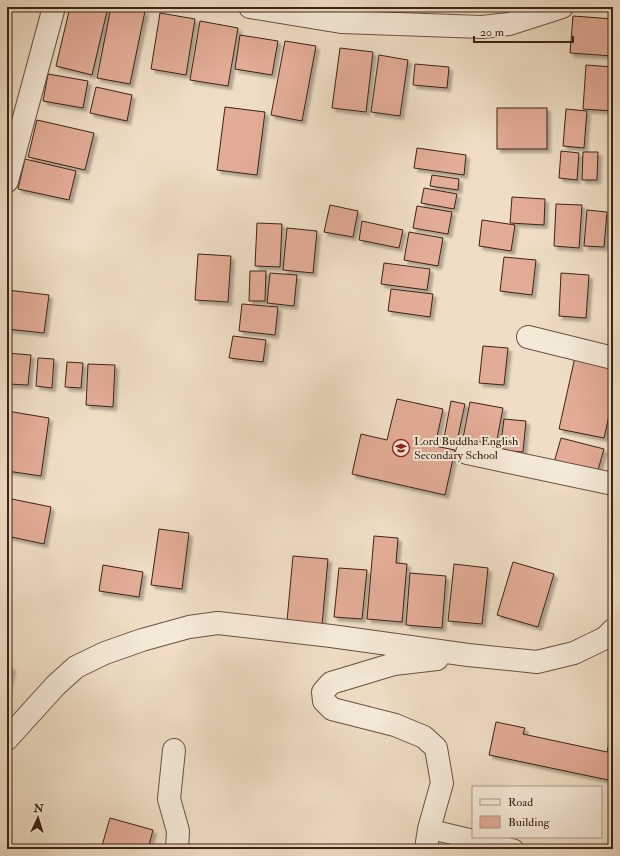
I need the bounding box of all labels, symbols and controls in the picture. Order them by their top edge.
scale bar [474,18,573,44]
text: 20 m [480,25,505,40]
place label: Lord Buddha English Secondary School [414,434,519,463]
school or university icon: Lord Buddha English Secondary School [391,438,411,458]
legend [472,786,602,838]
text: Road [508,795,533,810]
north arrow [18,798,58,838]
text: N [32,802,45,815]
text: Building [508,815,551,830]

